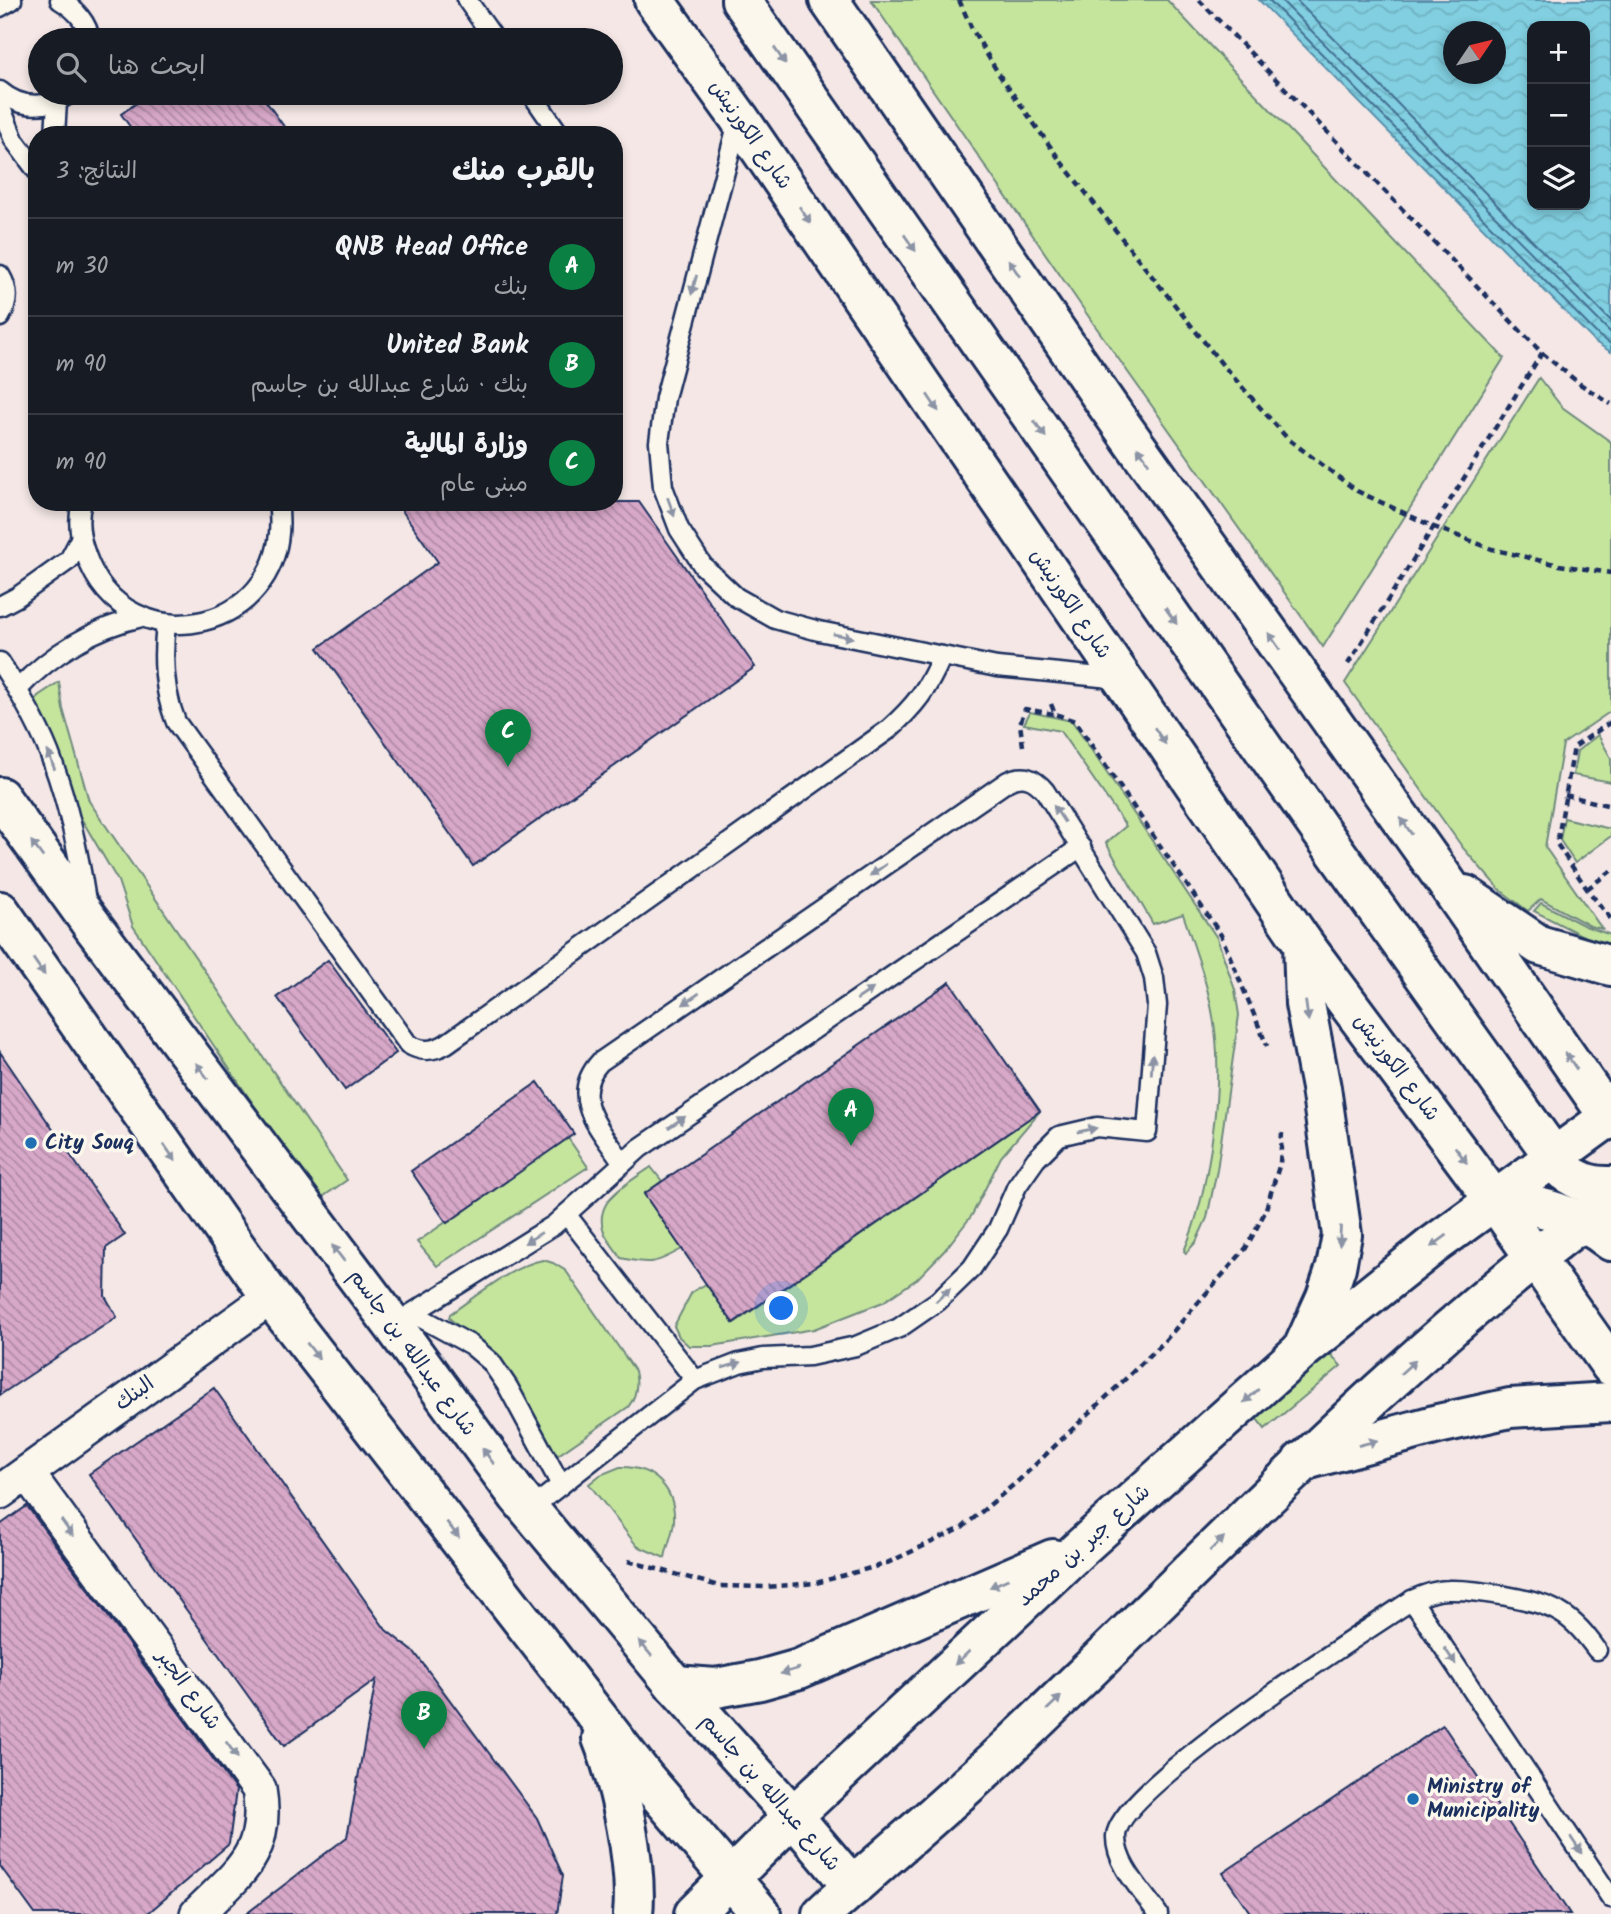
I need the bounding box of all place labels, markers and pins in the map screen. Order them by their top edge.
pin: C [485,709,531,767]
pin: A [828,1088,874,1146]
place label: City Souq [45,1127,134,1160]
marker: City Souq [23,1135,39,1151]
pin: B [401,1691,447,1749]
place label: Ministry of Municipality [1427,1771,1539,1828]
marker: Ministry of Municipality [1405,1791,1421,1807]

